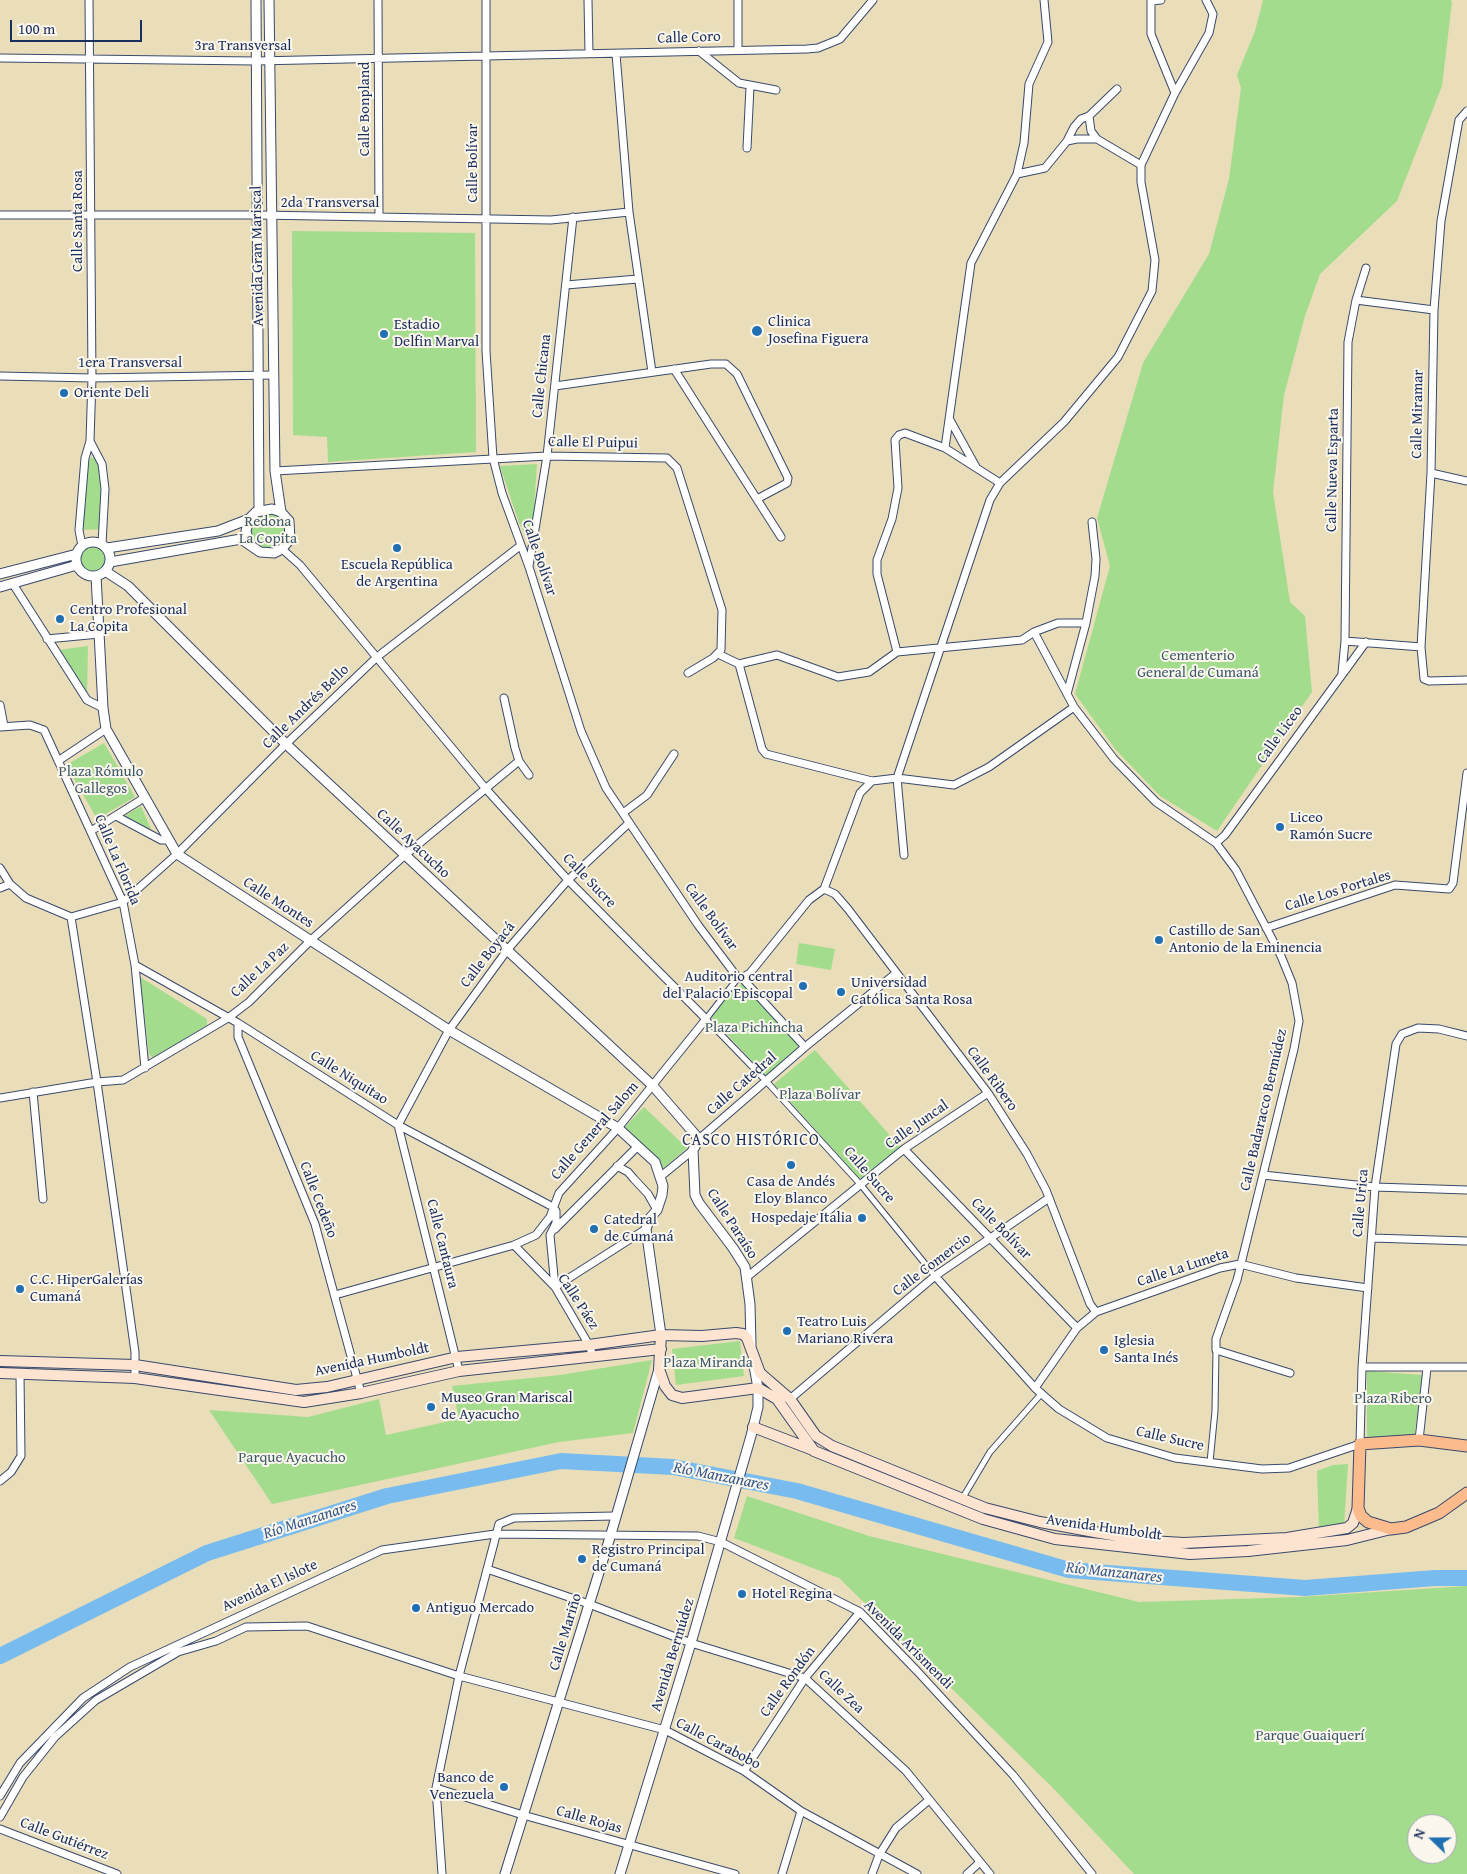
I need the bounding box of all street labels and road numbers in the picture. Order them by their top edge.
street label: Calle Coro [657,28,721,48]
street label: 3ra Transversal [194,37,292,55]
street label: Calle Bonpland [356,62,374,156]
street label: Calle Bolívar [464,123,482,203]
street label: Calle Santa Rosa [69,170,87,272]
street label: Avenida Gran Mariscal [248,185,268,327]
street label: 2da Transversal [280,194,380,212]
street label: Calle Chicana [529,333,555,419]
street label: 1era Transversal [78,354,182,372]
street label: Calle Miramar [1408,369,1428,459]
street label: Calle Nueva Esparta [1323,408,1343,532]
street label: Calle El Puipui [548,433,638,453]
street label: Calle Bolívar [518,518,560,598]
street label: Calle Andrés Bello [259,661,353,753]
street label: Calle Liceo [1253,703,1307,767]
street label: Calle Ayacucho [372,805,454,883]
street label: Calle La Florida [90,812,144,908]
street label: Calle Sucre [559,850,619,912]
street label: Calle Los Portales [1283,866,1393,916]
street label: Calle Montes [239,873,317,933]
street label: Calle Bolívar [680,880,742,954]
street label: Calle Boyacá [457,919,519,991]
street label: Calle La Paz [227,938,293,1002]
street label: Calle Badaracco Bermúdez [1237,1027,1291,1193]
street label: Calle Ribero [963,1043,1021,1115]
street label: Calle Niquitao [307,1047,391,1109]
street label: Calle Catedral [703,1049,781,1119]
street label: Calle General Salom [547,1078,643,1184]
street label: Calle Juncal [882,1097,952,1153]
street label: Calle Sucre [840,1143,898,1207]
street label: Calle Cedeño [295,1159,341,1241]
street label: Calle Urica [1349,1168,1373,1238]
street label: Calle Paraíso [703,1186,761,1262]
street label: Calle Bolívar [967,1194,1035,1264]
street label: Calle Cantaura [422,1198,462,1290]
street label: Calle Comercio [889,1230,975,1300]
street label: Calle La Luneta [1135,1245,1231,1291]
street label: Calle Páez [553,1271,603,1333]
street label: Avenida Humboldt [313,1339,431,1381]
street label: Calle Sucre [1134,1422,1206,1456]
street label: Avenida Humboldt [1045,1511,1163,1545]
street label: Avenida El Islote [219,1556,321,1616]
street label: Calle Mariño [546,1591,586,1673]
street label: Avenida Bermúdez [647,1596,699,1714]
street label: Avenida Arismendi [860,1597,956,1693]
street label: Calle Rondón [756,1643,820,1721]
street label: Calle Zea [814,1666,868,1718]
street label: Calle Carabobo [673,1714,763,1774]
street label: Calle Rojas [554,1802,624,1838]
street label: Calle Gutiérrez [17,1814,111,1864]

